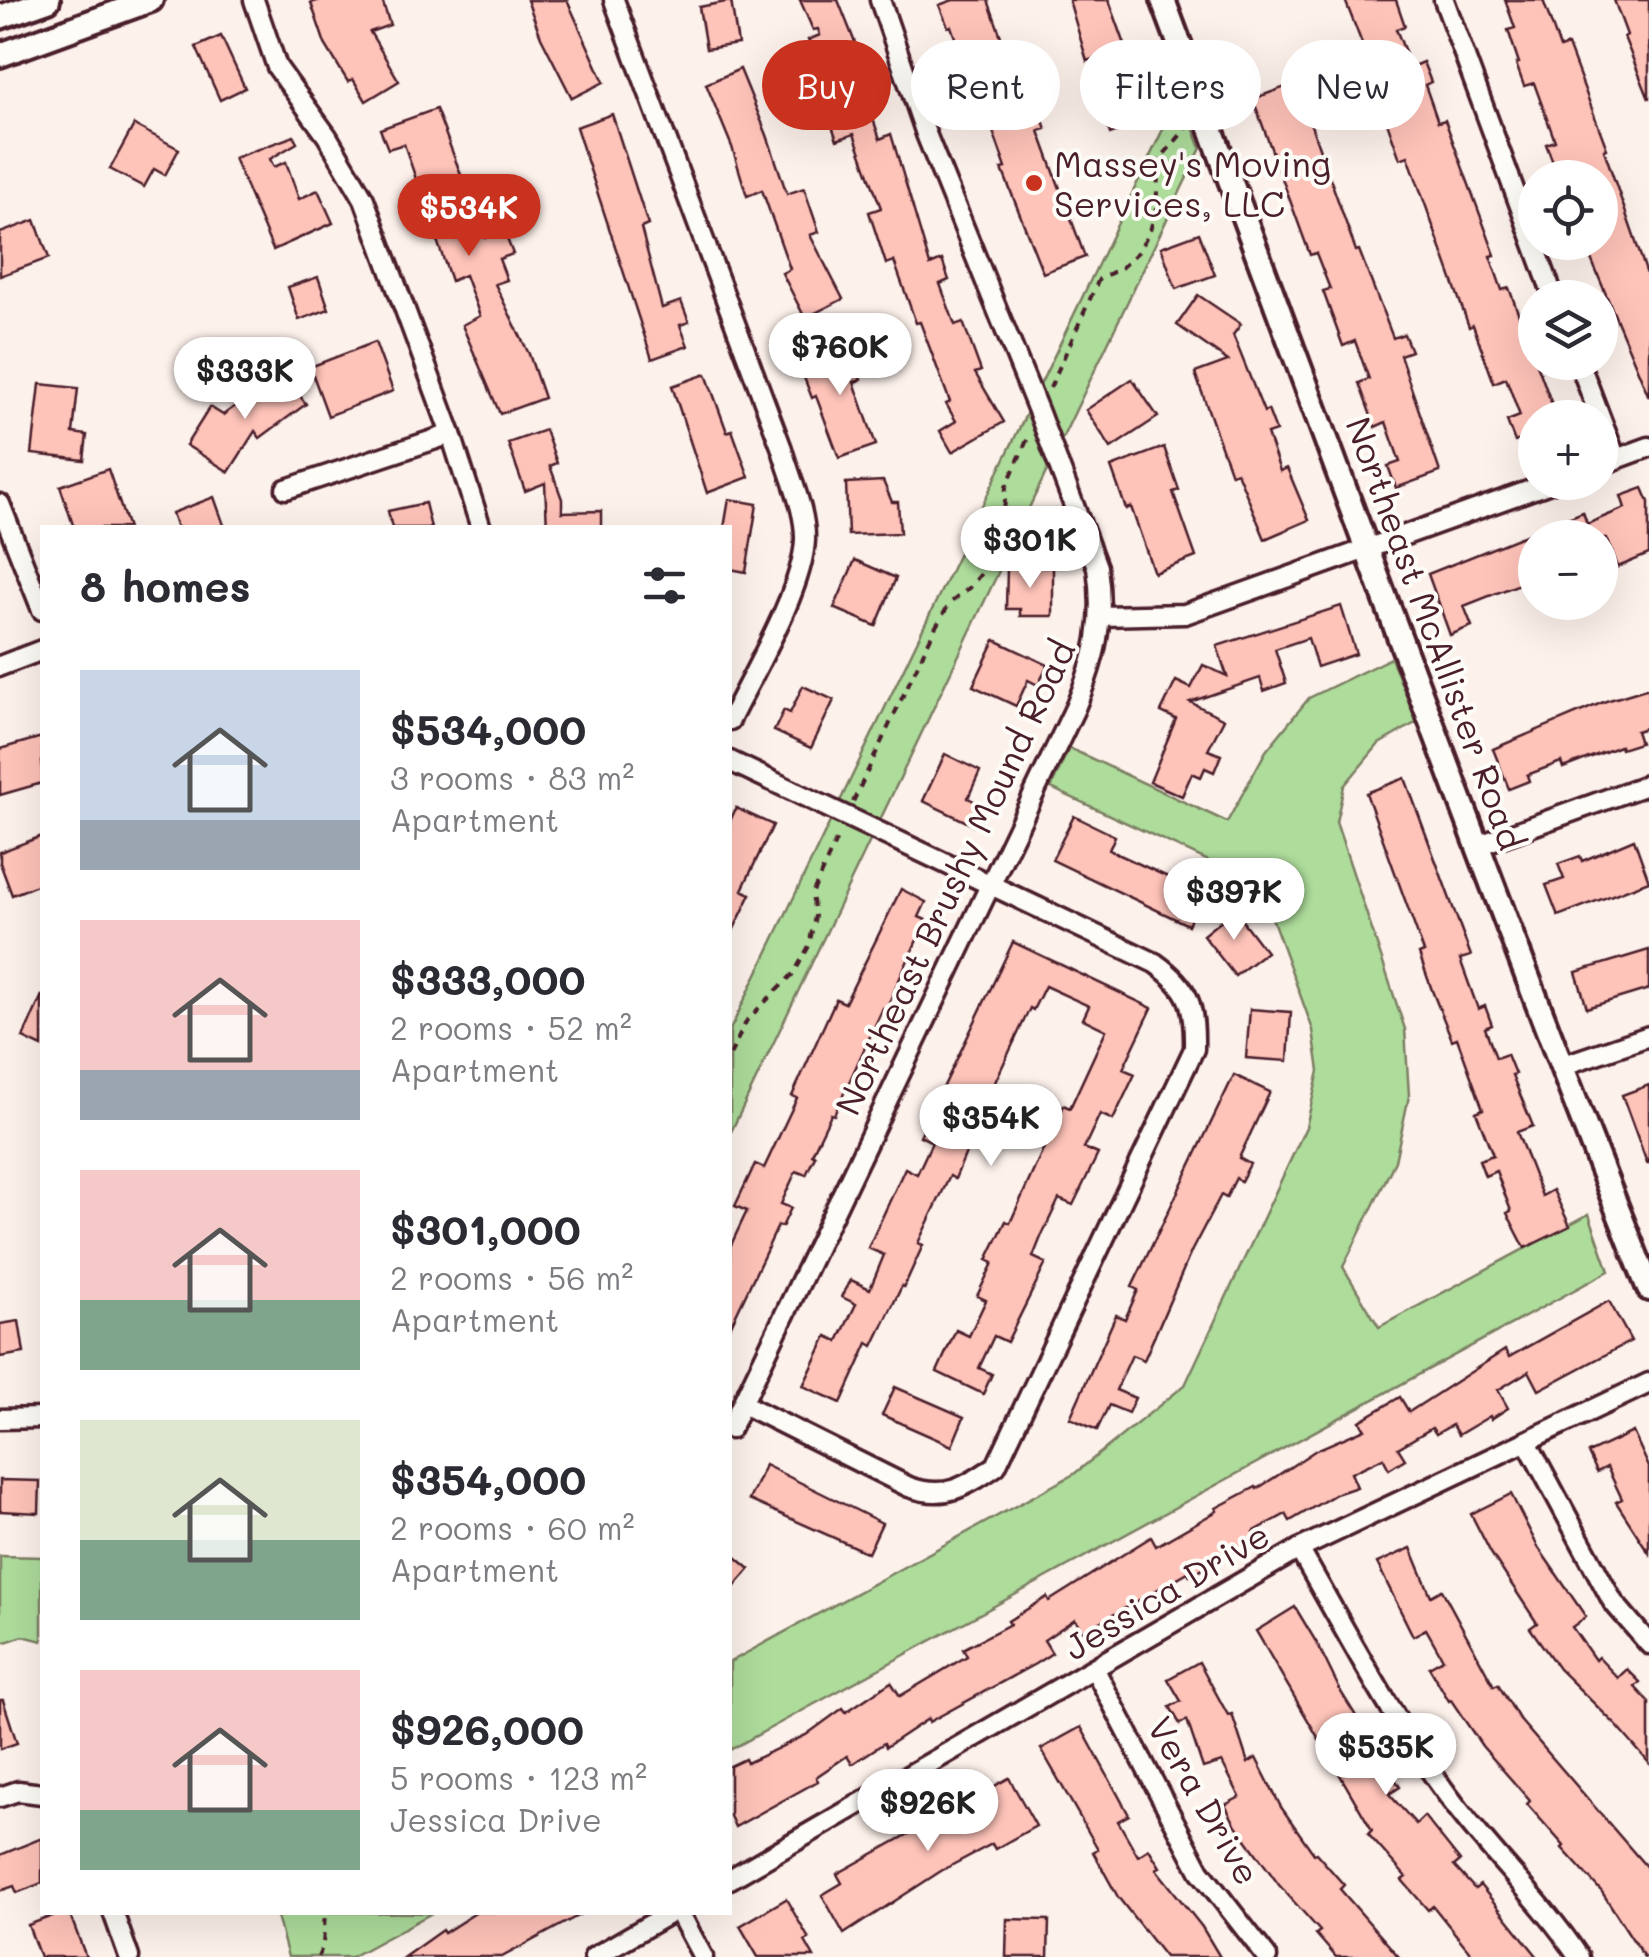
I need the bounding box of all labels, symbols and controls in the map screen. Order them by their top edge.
chip: Buy [762,40,891,130]
chip: Rent [911,40,1060,130]
chip: Filters [1080,40,1261,130]
chip: New [1281,40,1425,130]
place label: Massey's Moving Services, LLC [1054,140,1331,226]
map controls [1518,160,1618,620]
button: locate [1518,160,1618,260]
marker: Massey's Moving Services, LLC [1023,172,1045,194]
pin: $534K [399,174,539,259]
text: $534K [419,185,519,227]
button: layers [1518,280,1618,380]
pin: $760K [770,313,910,398]
text: $760K [791,324,889,366]
pin: $333K [175,337,315,422]
text: $333K [196,348,294,390]
button: + [1518,400,1618,500]
street label: Northeast McAllister Road [1336,410,1536,856]
pin: $301K [960,506,1100,591]
text: $301K [983,517,1077,559]
button: − [1518,520,1618,620]
text: 8 homes [80,558,251,613]
icon: filters [637,558,692,613]
street label: Northeast Brushy Mound Road [824,632,1084,1122]
text: $534,000 [390,701,586,756]
icon: home [160,710,280,830]
text: 3 rooms · 83 m² [390,756,634,798]
text: Apartment [390,798,559,840]
pin: $397K [1164,858,1304,943]
text: $397K [1185,869,1283,911]
text: $333,000 [390,951,585,1006]
icon: home [160,960,280,1080]
text: 2 rooms · 52 m² [390,1006,632,1048]
text: Apartment [390,1048,559,1090]
pin: $354K [921,1084,1061,1169]
text: $354K [941,1095,1041,1137]
text: $301,000 [390,1201,581,1256]
icon: home [160,1210,280,1330]
text: 2 rooms · 56 m² [390,1256,633,1298]
text: Apartment [390,1298,559,1340]
text: $354,000 [390,1451,586,1506]
icon: home [160,1460,280,1580]
text: 2 rooms · 60 m² [390,1506,634,1548]
street label: Jessica Drive [1055,1511,1277,1669]
text: Apartment [390,1548,559,1590]
text: $926,000 [390,1701,584,1756]
street label: Vera Drive [1138,1707,1272,1893]
icon: home [160,1710,280,1830]
pin: $535K [1316,1713,1456,1798]
text: $535K [1337,1724,1435,1766]
text: 5 rooms · 123 m² [390,1756,647,1798]
pin: $926K [858,1769,998,1854]
text: $926K [879,1780,977,1822]
text: Jessica Drive [390,1798,602,1840]

